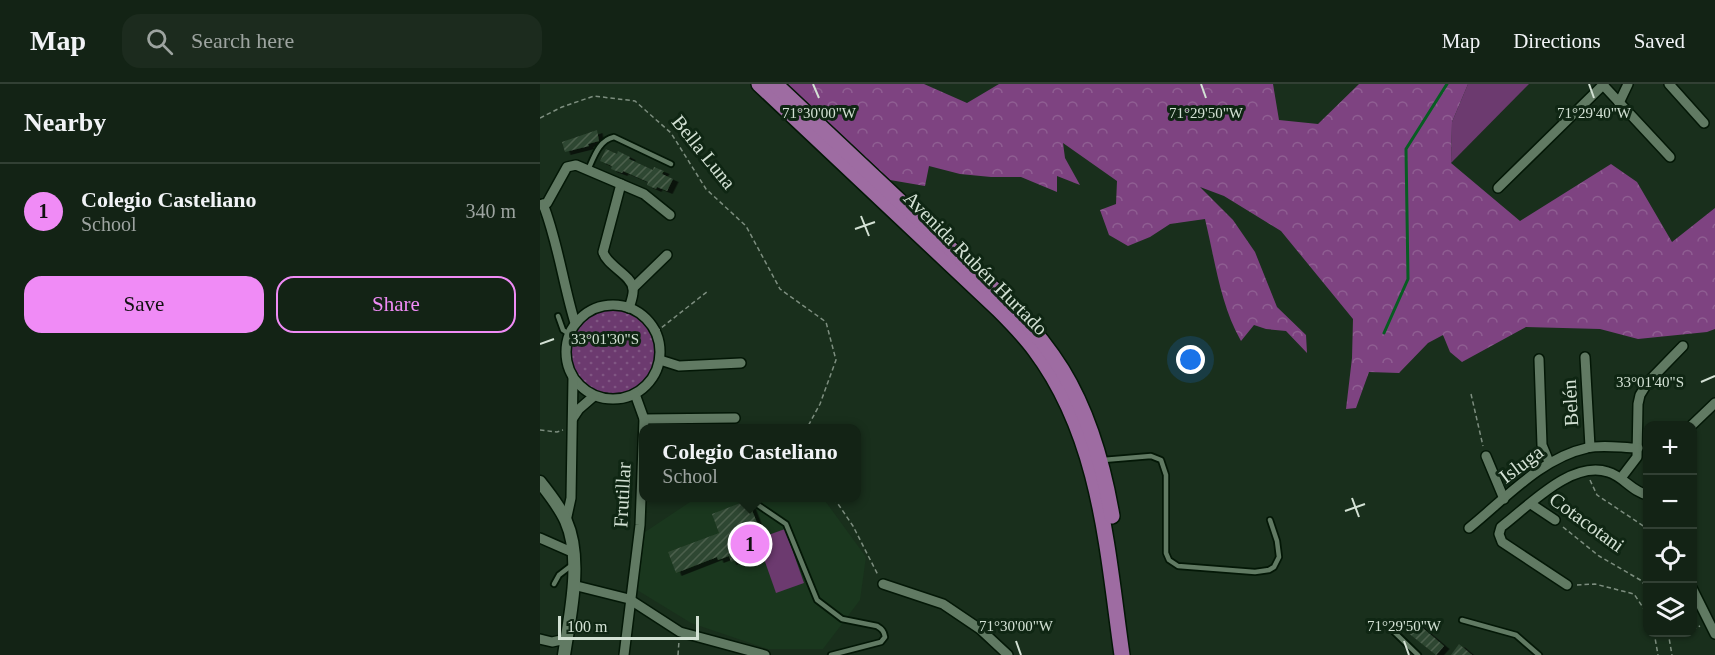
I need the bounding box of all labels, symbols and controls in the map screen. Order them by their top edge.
search box [122,14,542,68]
text: Map [30,25,86,56]
icon: search [143,25,176,58]
text: Search here [191,28,294,53]
text: Map [1442,29,1480,53]
text: Directions [1513,29,1601,53]
text: Saved [1634,29,1685,53]
text: 71°30'00"W [782,105,857,121]
text: 71°29'50"W [1169,105,1244,121]
text: 71°29'40"W [1557,105,1632,121]
text: Nearby [24,108,106,137]
street label: Bella Luna [668,111,740,193]
text: Colegio Casteliano [81,187,256,212]
street label: Avenida Rubén Hurtado [900,187,1052,339]
text: 1 [39,200,49,222]
text: 340 m [465,200,516,222]
text: School [81,213,137,235]
button: Save [24,276,264,333]
button: Share [276,276,516,333]
text: 33°01'30"S [571,331,639,347]
your location [1176,345,1205,374]
text: 33°01'40"S [1616,374,1684,390]
street label: Belén [1558,379,1582,427]
map controls [1643,421,1697,637]
button: + [1643,421,1697,475]
popup [639,424,861,502]
text: Colegio Casteliano [662,439,838,464]
street label: Isluga [1495,440,1548,488]
street label: Frutillar [609,461,635,528]
text: School [662,465,718,487]
button: − [1643,475,1697,529]
street label: Cotacotani [1545,488,1629,557]
pin: 1 [730,522,770,566]
button: locate [1643,529,1697,583]
button: layers [1643,583,1697,637]
scale bar [558,613,699,640]
text: 100 m [567,618,607,635]
text: 71°30'00"W [979,618,1054,634]
text: 71°29'50"W [1367,618,1442,634]

